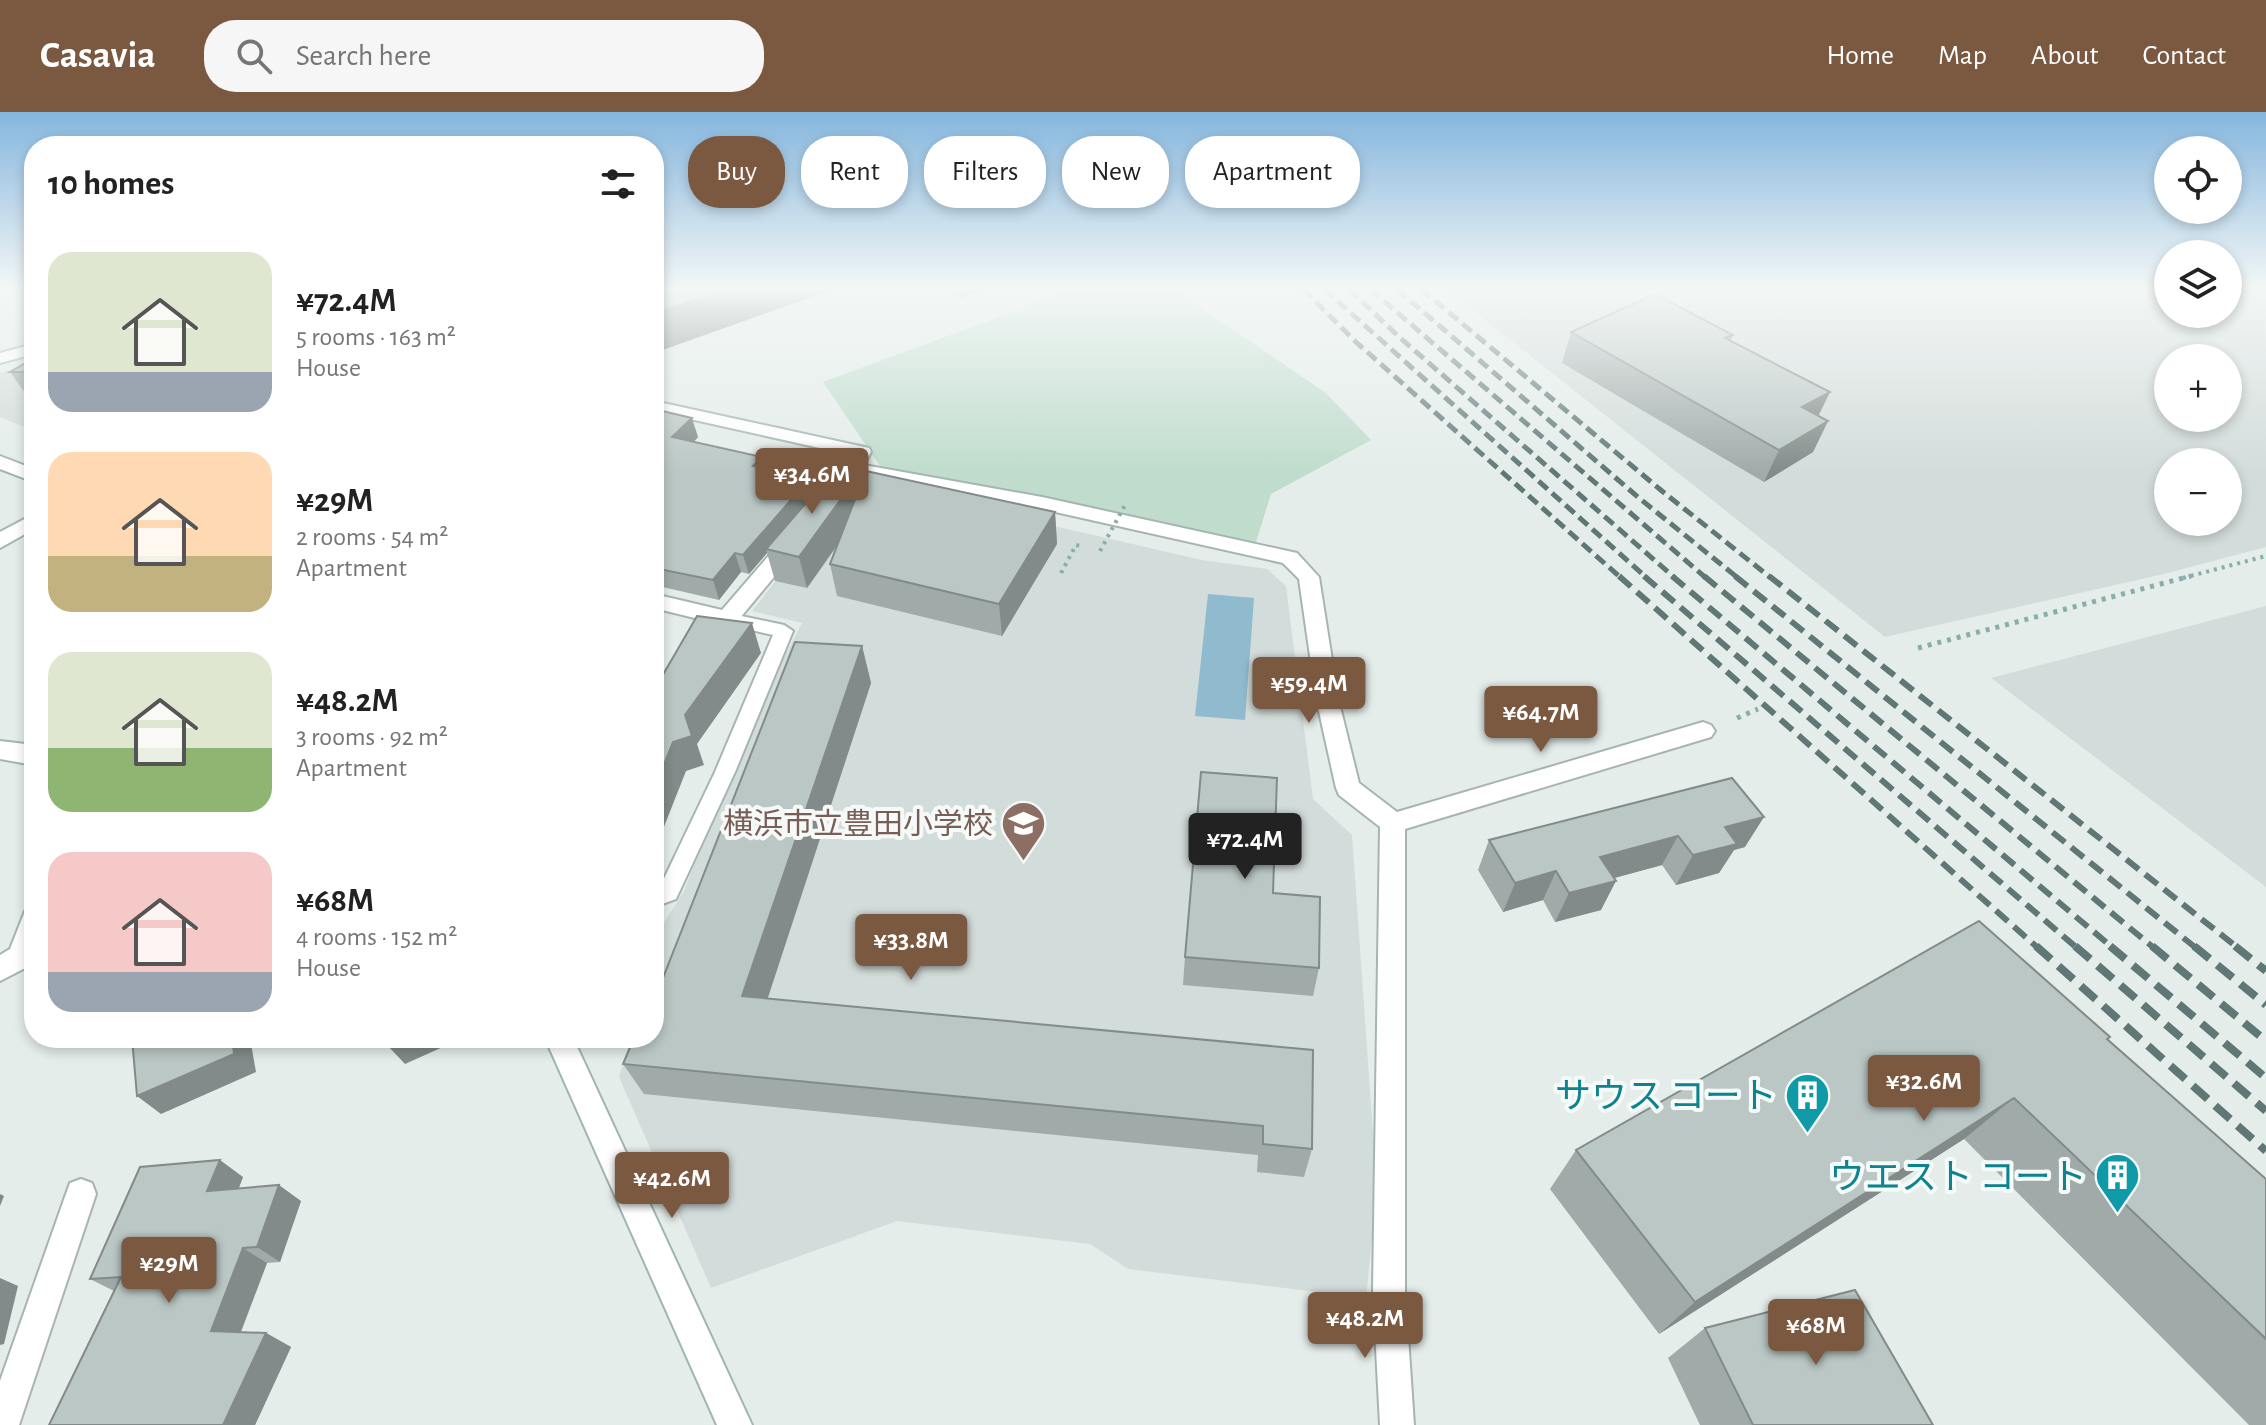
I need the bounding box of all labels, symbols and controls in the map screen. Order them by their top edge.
search box [204,20,764,92]
icon: search [232,34,276,78]
text: Casavia [40,37,156,75]
text: Search here [296,41,431,71]
text: Home [1827,42,1894,70]
text: Map [1938,42,1987,70]
text: About [2031,42,2099,70]
text: Contact [2143,42,2226,70]
chip: Buy [688,136,785,208]
chip: Rent [801,136,908,208]
chip: Filters [924,136,1046,208]
chip: New [1062,136,1169,208]
chip: Apartment [1185,136,1360,208]
map controls [2154,136,2242,536]
button: locate [2154,136,2242,224]
icon: filters [596,162,640,206]
text: 10 homes [48,167,174,201]
button: layers [2154,240,2242,328]
icon: home [112,284,208,380]
text: ¥72.4M [296,284,397,318]
text: 5 rooms · 163 m² [296,324,456,350]
button: + [2154,344,2242,432]
text: House [296,355,361,381]
pin: ¥34.6M [747,448,877,516]
button: − [2154,448,2242,536]
text: ¥34.6M [773,461,851,487]
icon: home [112,484,208,580]
text: ¥29M [296,484,373,518]
text: 2 rooms · 54 m² [296,524,448,550]
text: Apartment [296,555,407,581]
pin: ¥59.4M [1244,657,1374,725]
text: ¥59.4M [1270,670,1348,696]
icon: home [112,684,208,780]
text: ¥48.2M [296,684,399,718]
pin: ¥64.7M [1476,686,1606,754]
text: ¥64.7M [1502,699,1580,725]
text: 3 rooms · 92 m² [296,724,448,750]
text: Apartment [296,755,407,781]
school or university icon: 横浜市立豊田小学校 [1000,800,1048,863]
place label: 横浜市立豊田小学校 [723,808,993,840]
pin: ¥72.4M [1180,813,1310,881]
text: ¥72.4M [1207,826,1283,852]
icon: home [112,884,208,980]
text: ¥68M [296,884,374,918]
pin: ¥33.8M [846,914,976,982]
text: 4 rooms · 152 m² [296,924,457,950]
text: ¥33.8M [873,927,949,953]
text: House [296,955,361,981]
pin: ¥32.6M [1859,1055,1989,1123]
text: ¥32.6M [1886,1068,1962,1094]
building icon: サウス コート [1784,1071,1832,1134]
place label: サウス コート [1555,1079,1777,1115]
pin: ¥42.6M [607,1152,737,1220]
building icon: ウエスト コート [2094,1152,2142,1215]
place label: ウエスト コート [1829,1160,2087,1196]
text: ¥42.6M [633,1165,711,1191]
pin: ¥29M [122,1237,216,1305]
text: ¥29M [139,1250,199,1276]
pin: ¥48.2M [1300,1292,1430,1360]
pin: ¥68M [1769,1299,1863,1367]
text: ¥48.2M [1326,1305,1404,1331]
text: ¥68M [1786,1312,1846,1338]

